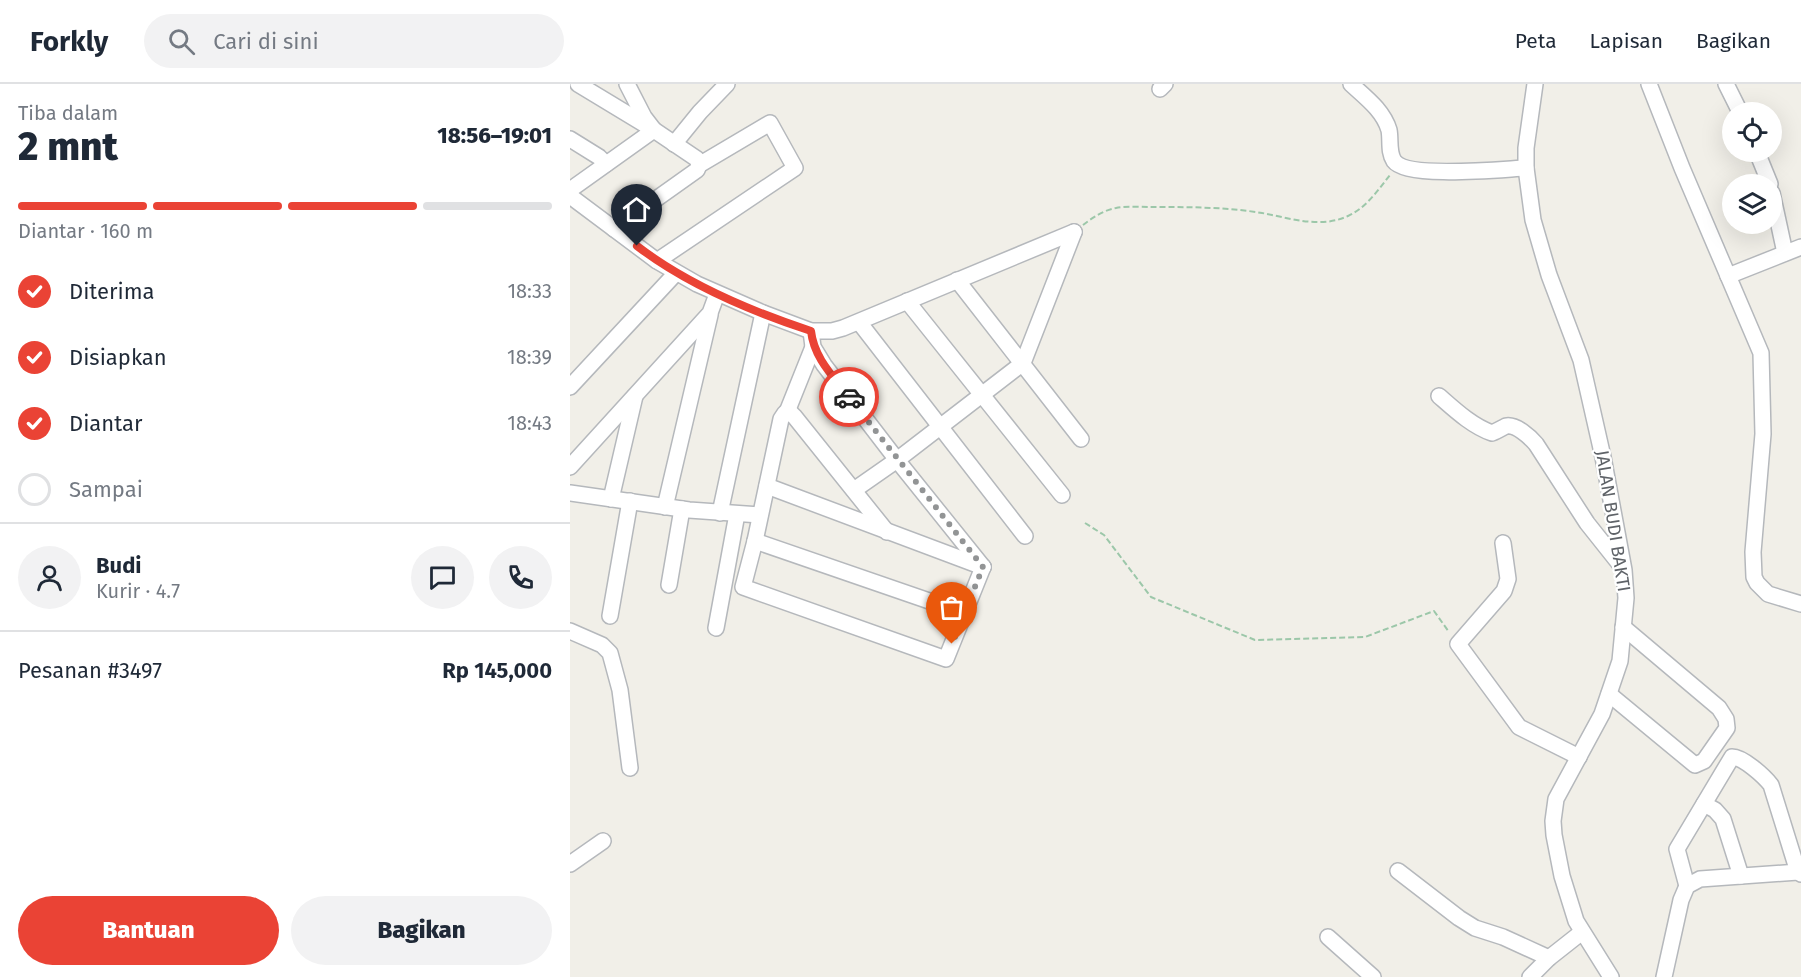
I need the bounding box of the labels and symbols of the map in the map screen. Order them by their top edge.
pin [611,184,662,246]
courier [819,367,879,427]
street label: JALAN BUDI BAKTI [1591,449,1635,593]
pin [926,582,977,644]

